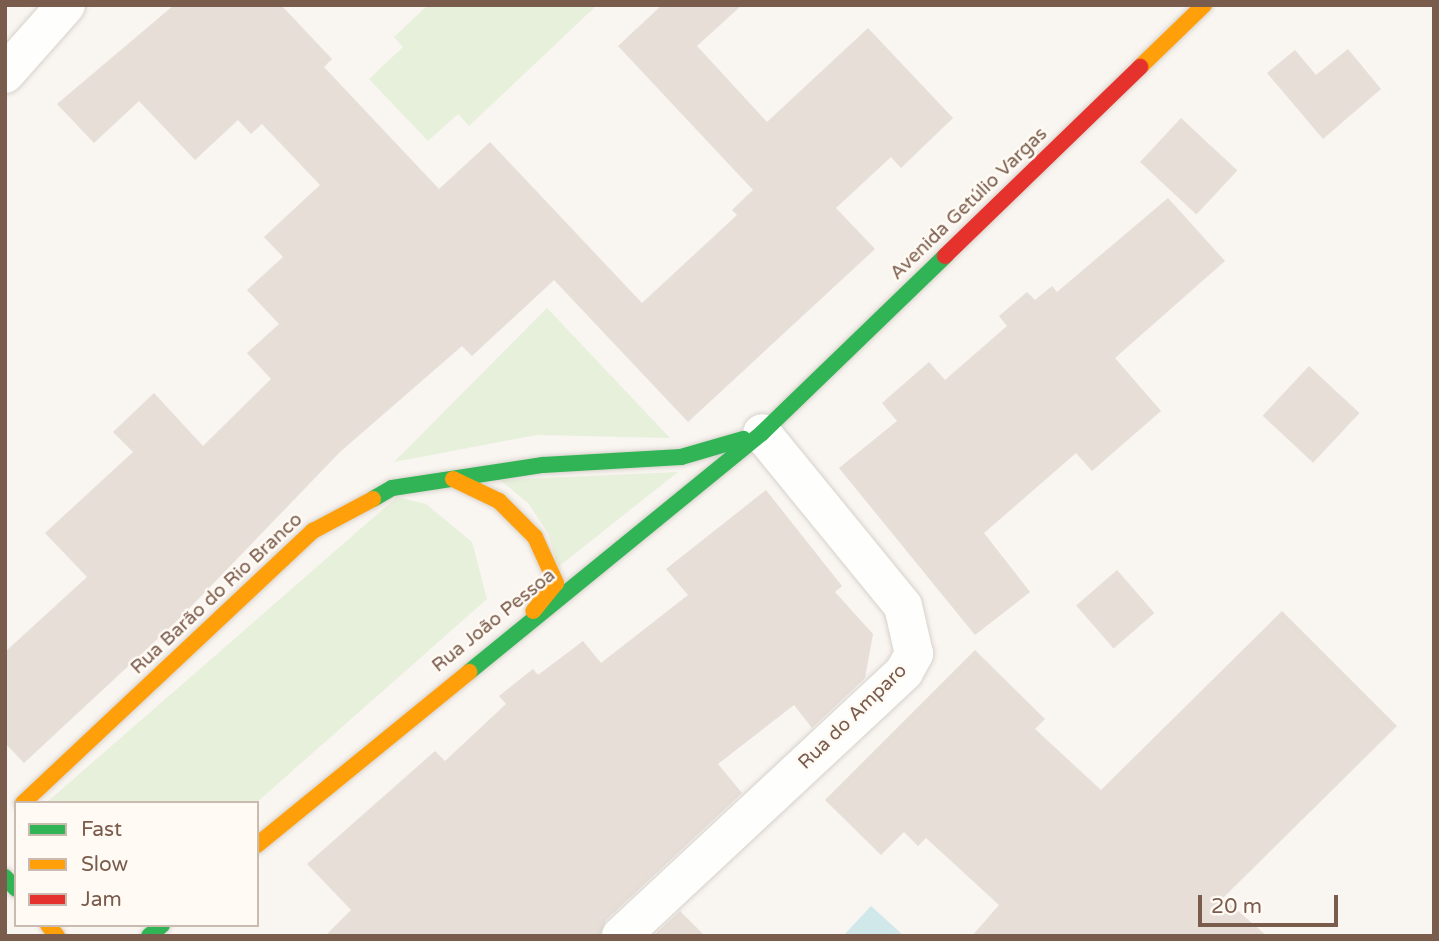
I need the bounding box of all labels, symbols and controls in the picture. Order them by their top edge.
street label: Avenida Getúlio Vargas [886,123,1052,285]
street label: Rua Barão do Rio Branco [126,508,308,680]
street label: Rua João Pessoa [428,564,560,678]
street label: Rua do Amparo [794,660,912,774]
legend [14,801,259,927]
text: Fast [81,817,122,842]
text: Slow [81,852,128,877]
scale bar [1201,881,1341,925]
text: Jam [81,887,122,912]
text: 20 m [1211,894,1262,919]

